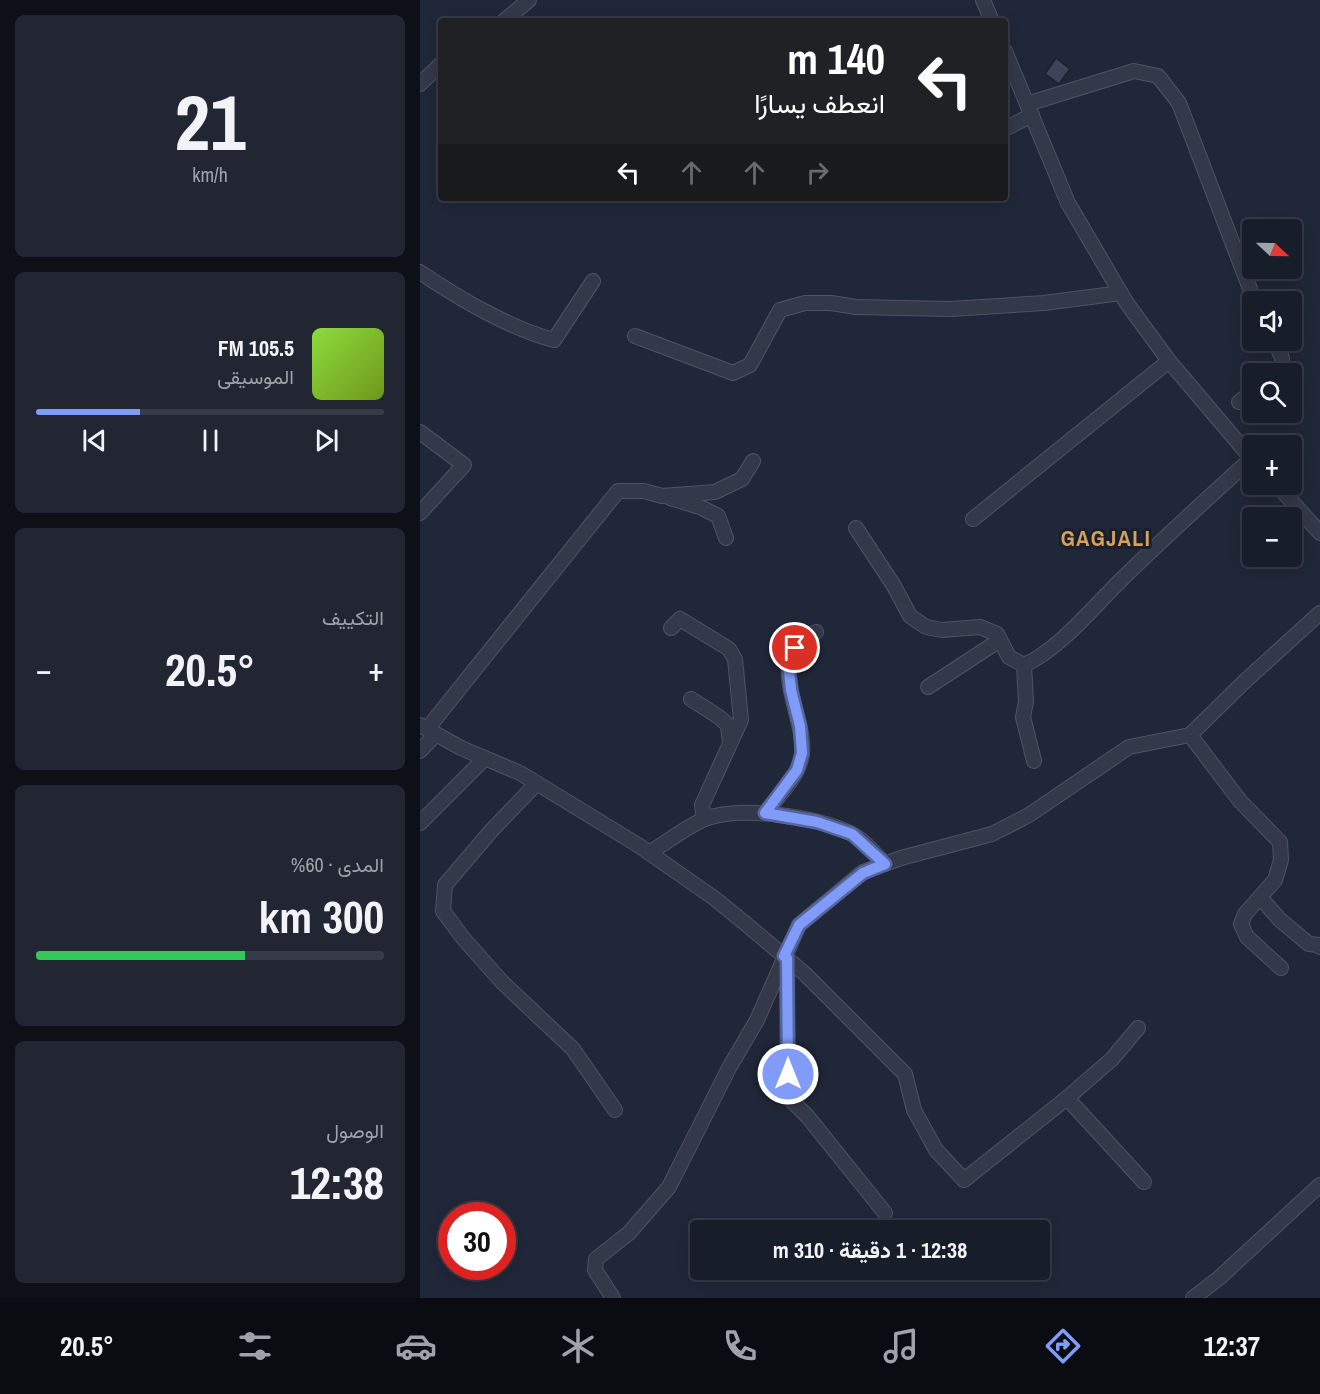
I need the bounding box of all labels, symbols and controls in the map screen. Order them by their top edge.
text: 140 m [787,31,885,87]
icon: left [906,42,984,120]
text: 21 [174,69,246,174]
text: انعطف يسارًا [754,85,885,121]
icon: left [612,156,645,189]
icon: ahead [675,156,708,189]
icon: ahead [738,156,771,189]
icon: right [801,156,834,189]
text: km/h [192,161,228,188]
north arrow [1242,219,1302,279]
map controls [1242,219,1302,567]
button: sound [1242,291,1302,351]
text: 105.5 FM [218,333,294,363]
text: الموسيقى [217,363,294,390]
button: search [1242,363,1302,423]
icon: previous [78,424,111,457]
icon: pause [194,424,227,457]
icon: next [310,424,343,457]
button: + [1242,435,1302,495]
button: − [1242,507,1302,567]
district label: GAGJALI [1061,523,1151,553]
text: التكييف [322,604,384,631]
pin [769,622,820,673]
icon: arrive [778,631,811,664]
text: 20.5° [165,639,255,700]
text: − [36,647,52,691]
text: + [368,647,384,691]
text: المدى · 60% [291,851,384,878]
text: 300 km [259,886,384,947]
position arrow [756,1042,820,1106]
text: الوصول [326,1117,384,1144]
text: 12:38 [290,1152,384,1213]
speed limit sign: 30 [438,1202,516,1280]
text: 12:38 · 1 دقيقة · 310 m [773,1235,967,1265]
icon: filters [234,1325,276,1367]
icon: car [395,1325,437,1367]
icon: climate [557,1325,599,1367]
icon: phone [719,1325,761,1367]
icon: music [880,1325,922,1367]
icon: directions [1042,1325,1084,1367]
text: 20.5° [60,1328,114,1364]
text: 12:37 [1204,1328,1260,1364]

